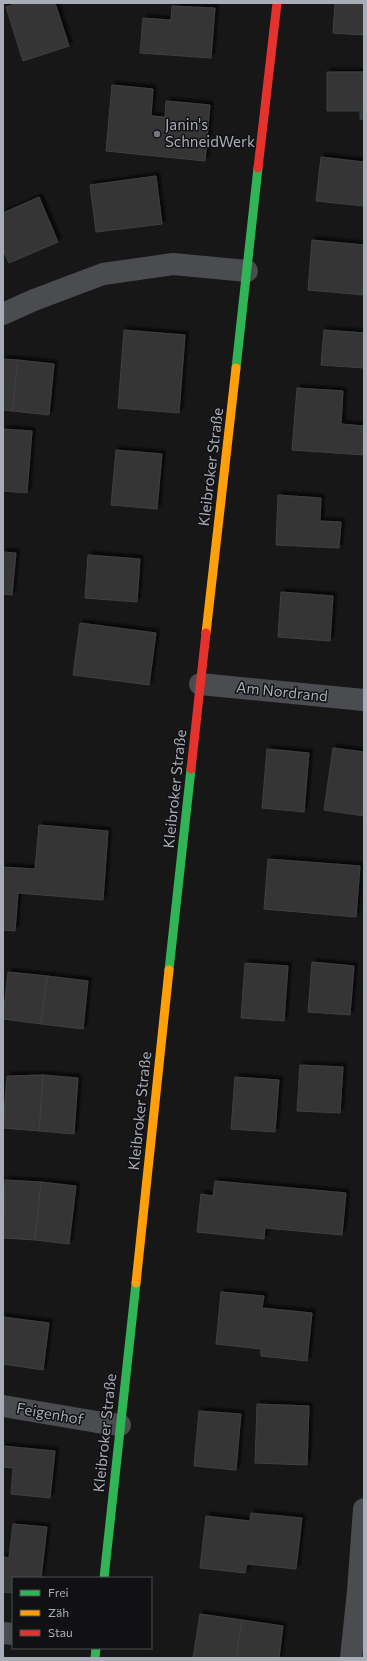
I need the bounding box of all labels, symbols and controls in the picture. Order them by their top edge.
place label: Janin's SchneidWerk [165,115,255,150]
marker: Janin's SchneidWerk [152,129,162,139]
street label: Kleibroker Straße [194,407,226,527]
street label: Am Nordrand [235,677,329,705]
street label: Kleibroker Straße [159,729,189,849]
street label: Kleibroker Straße [124,1051,154,1171]
street label: Kleibroker Straße [89,1373,119,1493]
street label: Feigenhof [15,1398,85,1428]
legend [12,1577,152,1649]
text: Frei [48,1585,69,1599]
text: Zäh [48,1605,69,1619]
text: Stau [48,1625,73,1639]

